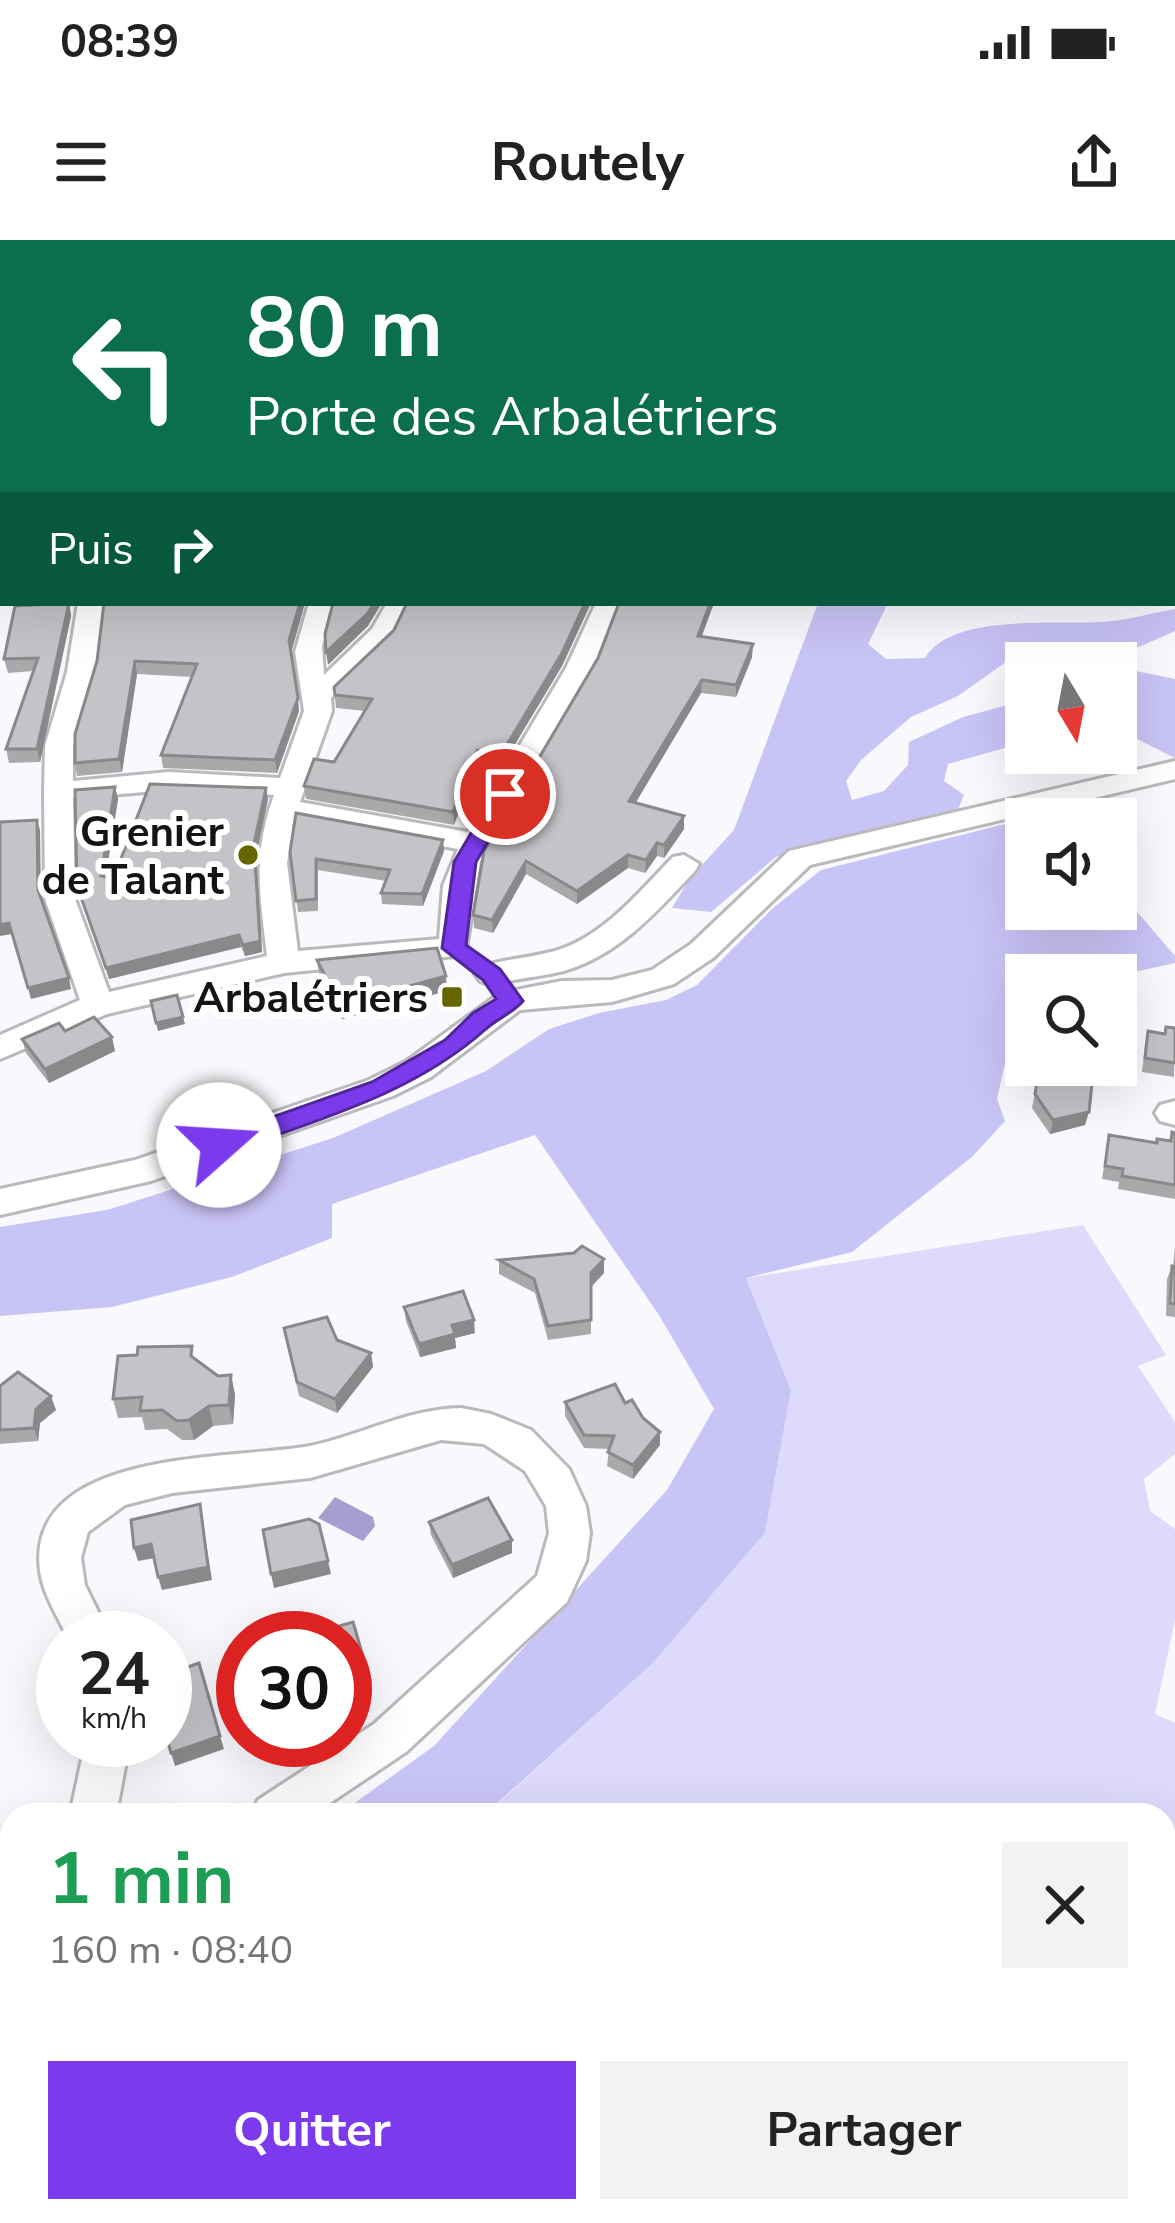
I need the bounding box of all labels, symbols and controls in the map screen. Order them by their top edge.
text: 08:39 [60,12,179,73]
text: Routely [491,125,684,199]
icon: menu [48,129,114,195]
icon: share [1061,129,1127,195]
text: 80 m [246,271,443,386]
icon: left [48,288,204,444]
text: Porte des Arbalétriers [246,380,779,454]
icon: right [158,516,224,582]
text: Puis [48,519,134,580]
north arrow [1005,642,1137,774]
map controls [1005,642,1137,1086]
pin [454,743,556,845]
icon: arrive [472,761,538,827]
button: sound [1005,798,1137,930]
place label: Grenier de Talant [42,804,225,909]
marker: Grenier de Talant [235,842,261,868]
button: search [1005,954,1137,1086]
place label: Arbalétriers [193,970,428,1027]
marker: Arbalétriers [439,984,465,1010]
position arrow [156,1082,282,1208]
speed limit sign: 30 [216,1611,372,1767]
text: 24 [78,1633,150,1715]
text: km/h [81,1698,147,1739]
text: 1 min [48,1830,234,1928]
button: close [1002,1842,1128,1968]
text: 160 m · 08:40 [48,1924,293,1977]
button: Quitter [48,2061,576,2199]
button: Partager [600,2061,1128,2199]

